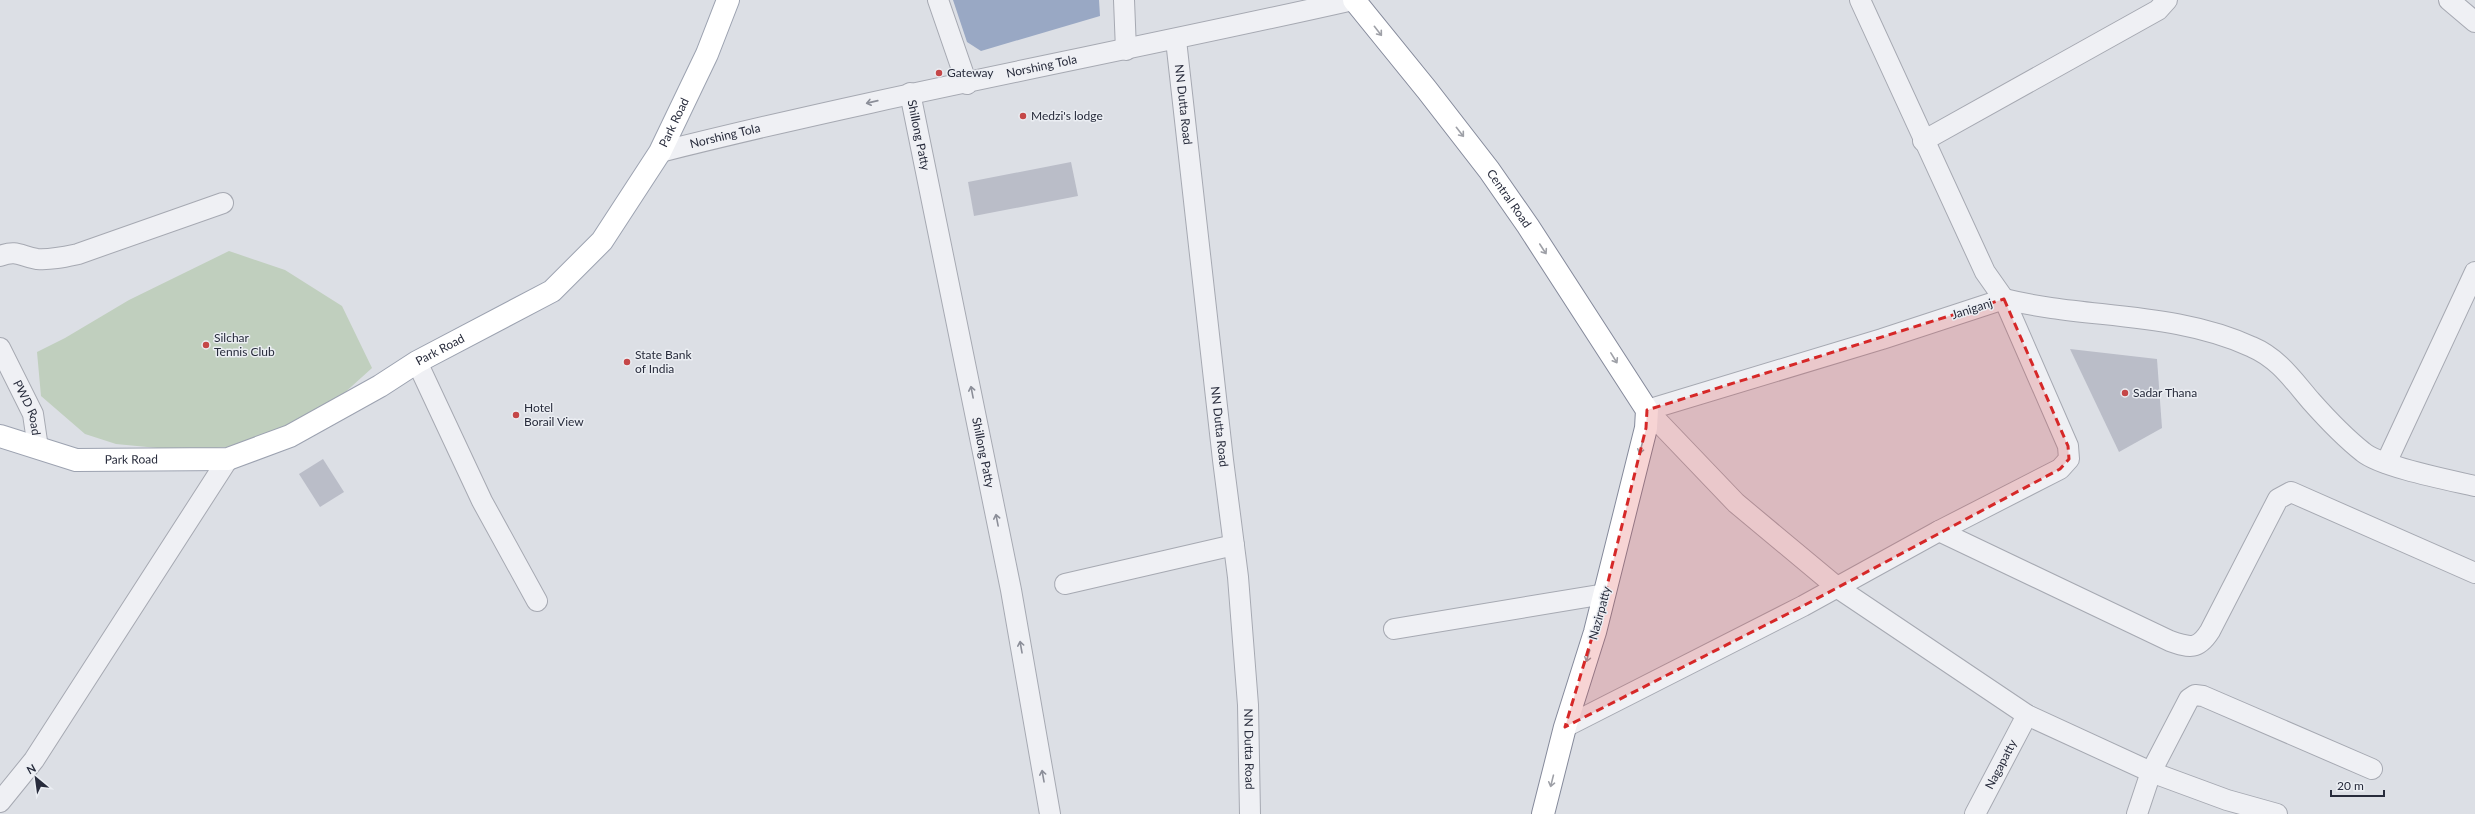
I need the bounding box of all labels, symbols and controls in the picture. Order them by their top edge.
one-way arrow [1374,25,1382,36]
street label: Norshing Tola [1005,51,1078,81]
street label: NN Dutta Road [1172,63,1196,146]
place label: Gateway [947,65,994,80]
marker: Gateway [934,68,944,78]
street label: Park Road [655,95,692,150]
street label: Shillong Patty [905,98,934,173]
one-way arrow [866,99,879,107]
place label: Medzi's lodge [1031,108,1103,123]
marker: Medzi's lodge [1018,111,1028,121]
street label: Norshing Tola [688,120,762,151]
one-way arrow [1455,126,1464,137]
street label: Central Road [1484,166,1535,231]
one-way arrow [1539,243,1547,254]
street label: Janiganj [1949,295,1994,322]
place label: Silchar Tennis Club [214,330,275,359]
street label: Park Road [413,330,467,368]
marker: Silchar Tennis Club [201,340,211,350]
place label: State Bank of India [635,347,692,376]
one-way arrow [1610,352,1618,363]
marker: State Bank of India [622,357,632,367]
street label: PWD Road [10,377,44,436]
street label: NN Dutta Road [1208,385,1232,468]
place label: Sadar Thana [2133,385,2197,400]
one-way arrow [967,386,975,399]
marker: Sadar Thana [2120,388,2130,398]
place label: Hotel Borail View [524,400,584,429]
marker: Hotel Borail View [511,410,521,420]
street label: Shillong Patty [969,416,998,490]
one-way arrow [1637,442,1644,455]
street label: Park Road [105,451,158,467]
one-way arrow [993,514,1001,527]
street label: Nazirpatty [1585,584,1614,641]
one-way arrow [1017,641,1025,654]
one-way arrow [1584,649,1591,662]
street label: NN Dutta Road [1241,708,1258,790]
street label: Nagapatty [1981,736,2020,792]
north arrow [16,758,56,798]
text: N [24,761,38,777]
one-way arrow [1039,769,1047,782]
scale bar [2331,772,2384,798]
one-way arrow [1547,774,1555,787]
text: 20 m [2337,778,2364,793]

